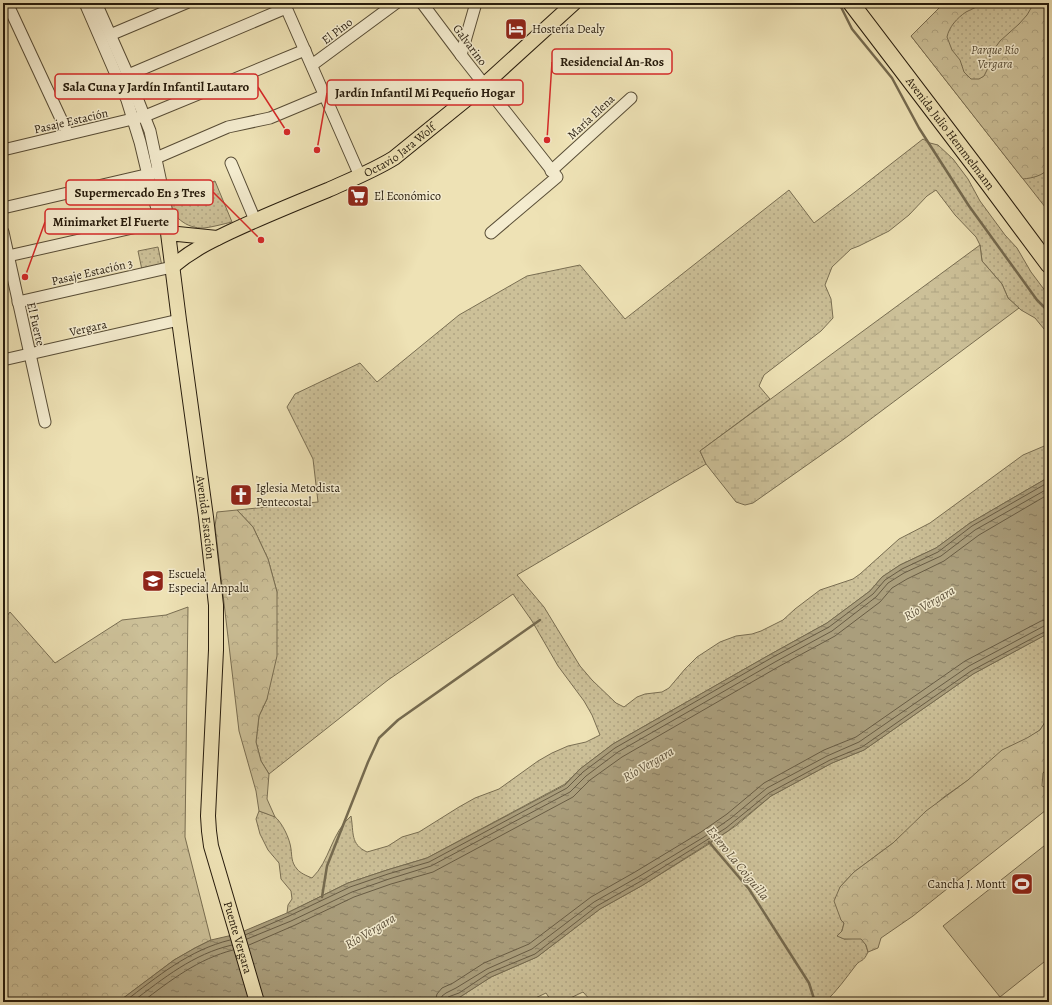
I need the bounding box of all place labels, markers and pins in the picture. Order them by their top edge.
hotel icon: Hostería Dealy [503,16,529,42]
place label: Hostería Dealy [532,21,605,37]
callout: Residencial An-Ros [552,49,672,74]
callout: Sala Cuna y Jardín Infantil Lautaro [55,74,258,99]
callout: Jardín Infantil Mi Pequeño Hogar [327,80,523,105]
callout: Supermercado En 3 Tres [66,180,213,205]
supermarket icon: El Económico [345,183,371,209]
place label: El Económico [374,188,441,204]
callout: Minimarket El Fuerte [45,209,178,234]
place label: Iglesia Metodista Pentecostal [256,480,340,510]
church icon: Iglesia Metodista Pentecostal [228,482,254,508]
place label: Escuela Especial Ampalu [168,566,250,596]
school or university icon: Escuela Especial Ampalu [140,568,166,594]
sports icon: Cancha J. Montt [1009,871,1035,897]
place label: Cancha J. Montt [927,876,1006,892]

